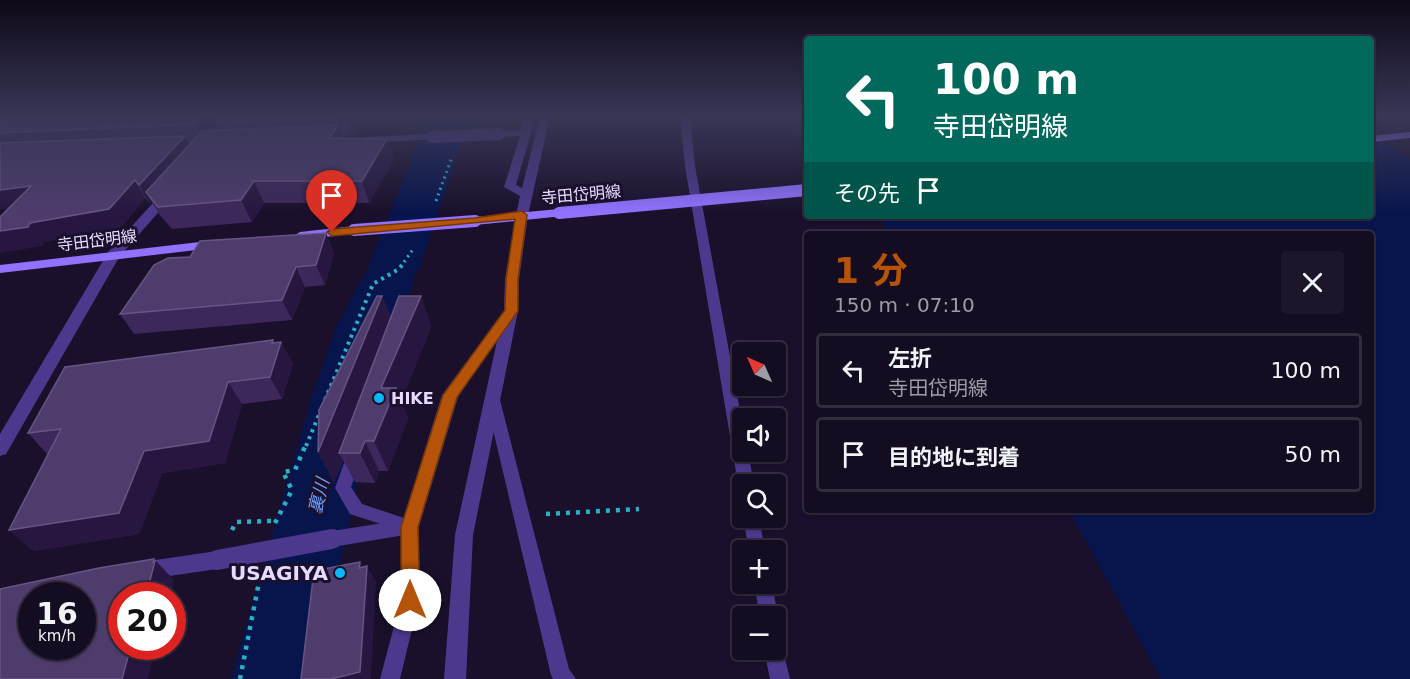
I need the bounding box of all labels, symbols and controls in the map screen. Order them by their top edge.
text: 100 m [933,55,1079,104]
icon: left [834,60,912,138]
text: 寺田岱明線 [933,111,1068,142]
pin [306,170,357,232]
icon: arrive [912,174,945,207]
icon: arrive [315,179,348,212]
text: その先 [834,181,900,206]
street label: 寺田岱明線 [540,182,622,207]
street label: 寺田岱明線 [56,226,138,255]
text: 1 分 [834,250,908,291]
button: close [1281,251,1344,314]
text: 150 m · 07:10 [834,293,975,317]
north arrow [732,342,786,396]
map controls [732,342,786,660]
text: 左折 [888,346,932,371]
icon: left [837,354,870,387]
text: 100 m [1271,358,1341,383]
text: 寺田岱明線 [888,376,988,400]
place label: HIKE [391,389,434,408]
marker: HIKE [372,391,386,405]
button: sound [732,408,786,462]
icon: arrive [837,438,870,471]
text: 50 m [1285,442,1341,467]
text: 目的地に到着 [888,445,1020,470]
water label: 裏川 [304,474,334,516]
button: search [732,474,786,528]
button: + [732,540,786,594]
place label: USAGIYA [230,561,329,585]
marker: USAGIYA [333,566,347,580]
position arrow [378,568,442,632]
speed limit sign: 20 [108,582,186,660]
text: 16 [36,596,78,631]
button: − [732,606,786,660]
text: km/h [38,627,76,645]

